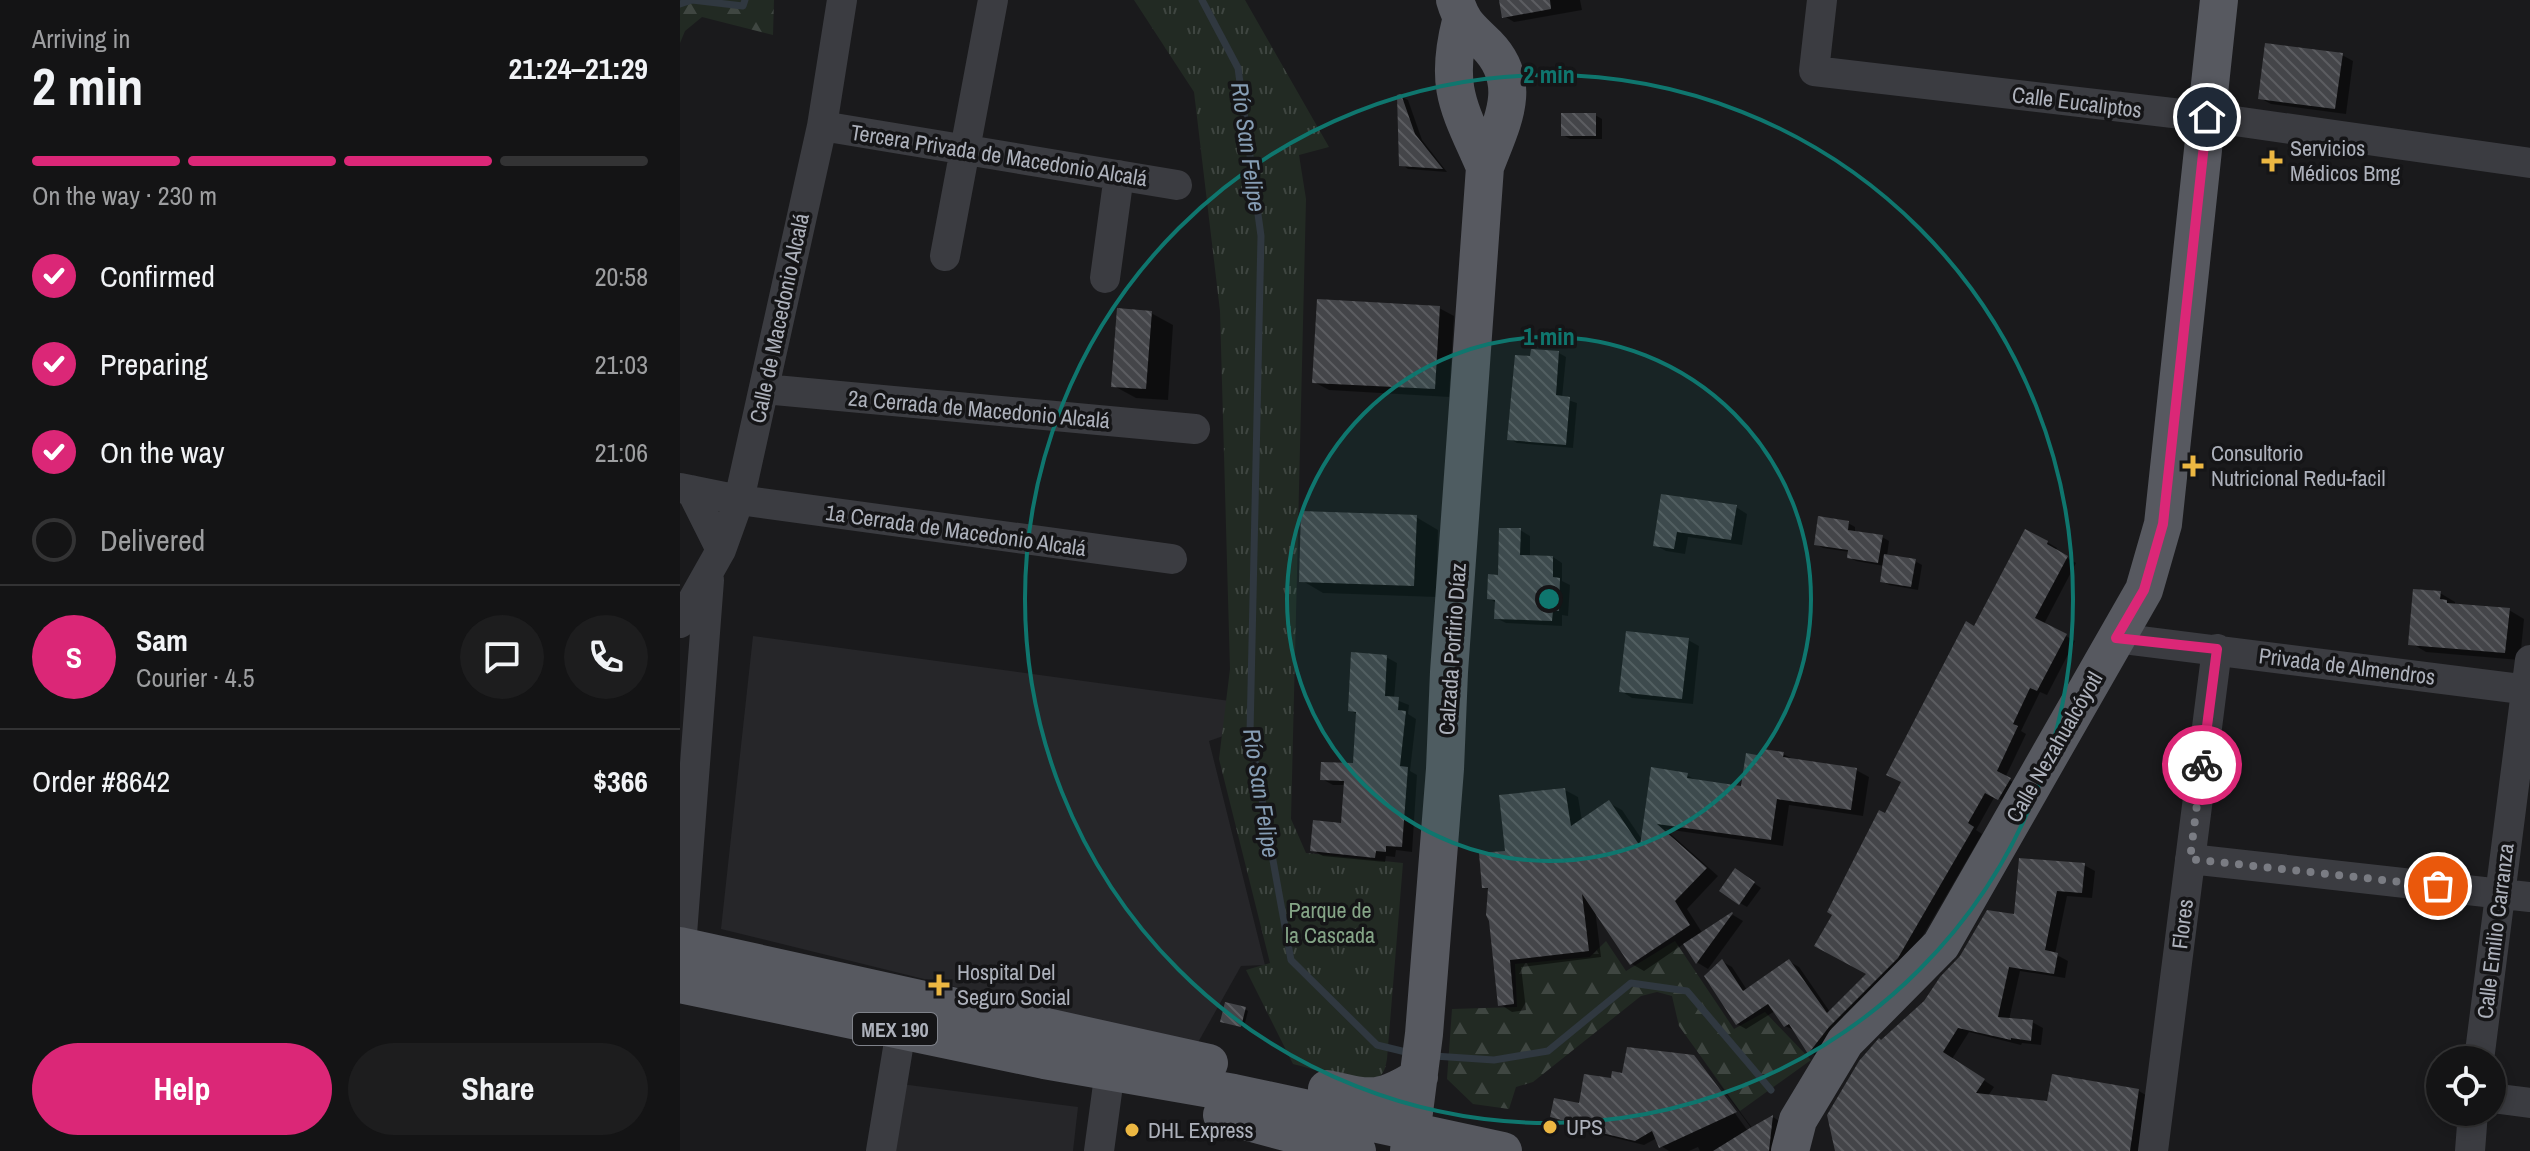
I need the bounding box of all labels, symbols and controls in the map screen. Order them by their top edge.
text: Arriving in [32,21,130,56]
text: 21:24–21:29 [509,48,648,88]
text: 2 min [32,51,143,121]
text: 2 min [1523,58,1575,90]
street label: Calle Eucaliptos [2010,79,2144,125]
water label: Río San Felipe [1224,80,1274,214]
pin [2173,83,2241,151]
icon: home [2185,95,2229,139]
street label: Tercera Privada de Macedonio Alcalá [849,117,1149,193]
place label: Servicios Médicos Bmg [2290,133,2400,188]
marker: Servicios Médicos Bmg [2261,150,2283,172]
text: On the way · 230 m [32,178,217,213]
street label: Calle de Macedonio Alcalá [742,210,816,426]
icon: check [32,254,76,298]
text: Confirmed [100,256,215,296]
text: 20:58 [595,259,648,294]
text: 1 min [1523,320,1575,352]
icon: check [32,342,76,386]
text: Preparing [100,344,208,384]
text: 21:03 [595,347,648,382]
street label: 2a Cerrada de Macedonio Alcalá [847,383,1111,435]
icon: check [32,430,76,474]
text: On the way [100,432,224,472]
text: 21:06 [595,435,648,470]
place label: Consultorio Nutricional Redu-facil [2211,438,2385,493]
marker: Consultorio Nutricional Redu-facil [2182,455,2204,477]
street label: 1a Cerrada de Macedonio Alcalá [824,497,1088,563]
text: Delivered [100,520,205,560]
street label: Calzada Porfirio Díaz [1431,562,1473,736]
centre of rings [1535,585,1563,613]
button: chat [460,615,544,699]
button: phone [564,615,648,699]
text: Sam [136,620,188,660]
text: S [66,637,82,677]
street label: Privada de Almendros [2257,640,2437,692]
text: Courier · 4.5 [136,660,255,695]
street label: Calle Nezahualcóyotl [1999,666,2109,828]
courier [2162,725,2242,805]
water label: Río San Felipe [1236,726,1288,860]
icon: bike [2180,743,2224,787]
text: Order #8642 [32,761,170,801]
text: $366 [593,761,648,801]
street label: Calle Emilio Carranza [2469,842,2521,1020]
pin [2404,852,2472,920]
icon: bag [2416,864,2460,908]
park label: Parque de la Cascada [1285,895,1375,950]
street label: Flores [2164,897,2200,951]
place label: Hospital Del Seguro Social [957,957,1070,1012]
marker: Hospital Del Seguro Social [928,974,950,996]
road number: MEX 190 [853,1013,937,1045]
button: Help [32,1043,332,1135]
button: Share [348,1043,648,1135]
map controls [2426,1046,2506,1126]
button: locate [2426,1046,2506,1126]
place label: UPS [1566,1112,1603,1142]
place label: DHL Express [1148,1115,1254,1145]
marker: UPS [1541,1118,1559,1136]
marker: DHL Express [1123,1121,1141,1139]

